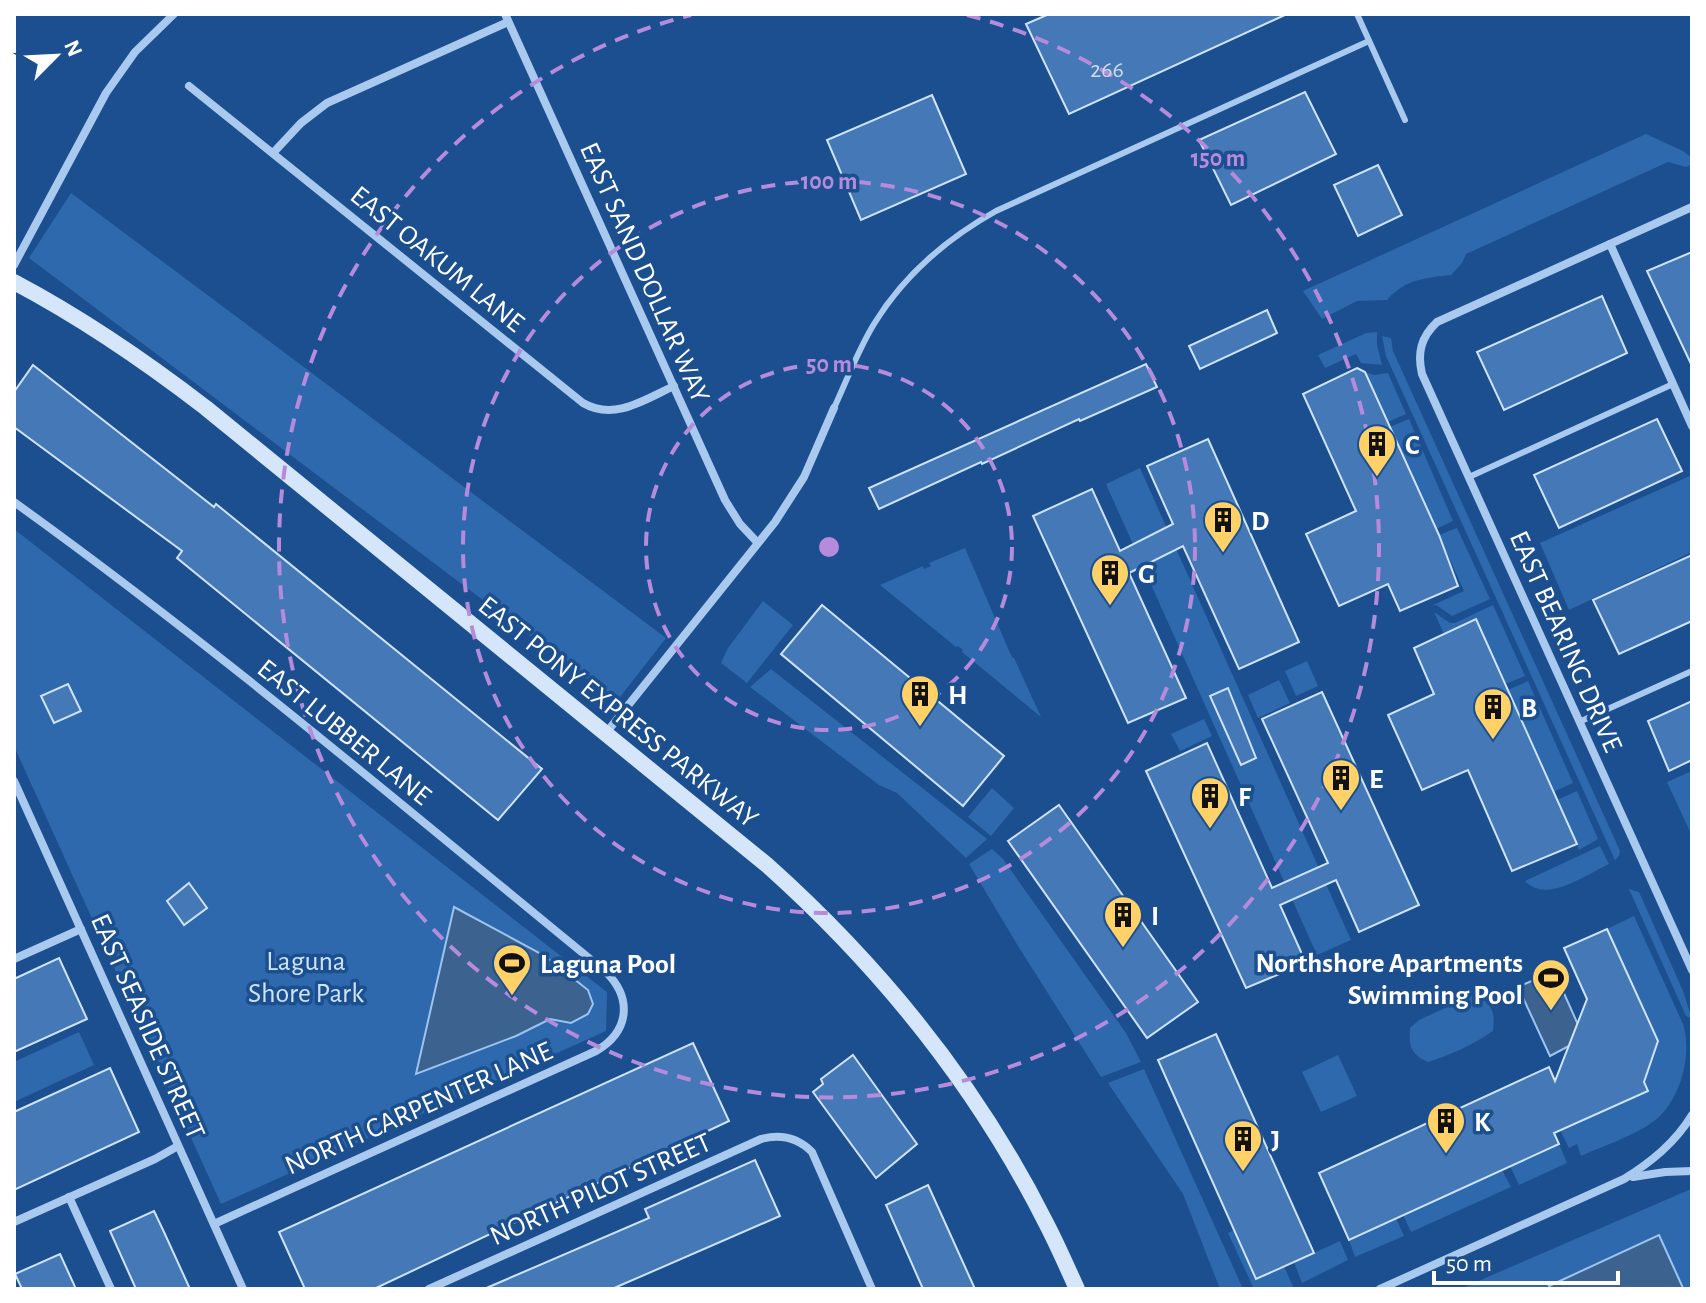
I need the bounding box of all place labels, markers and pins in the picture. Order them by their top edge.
building icon: C [1356,423,1398,478]
place label: C [1405,432,1420,460]
building icon: D [1202,499,1244,554]
place label: D [1251,508,1269,536]
centre of rings [815,533,843,561]
building icon: G [1089,552,1131,607]
place label: G [1138,561,1155,589]
building icon: H [899,673,941,728]
place label: H [948,682,968,710]
building icon: B [1472,686,1514,741]
place label: B [1521,690,1537,724]
building icon: E [1320,757,1362,812]
place label: E [1369,766,1383,794]
building icon: F [1189,775,1231,830]
place label: F [1238,784,1252,812]
building icon: I [1102,894,1144,949]
place label: I [1151,903,1159,931]
sports icon: Laguna Pool [491,942,533,997]
place label: Northshore Apartments Swimming Pool [1255,950,1523,1010]
place label: Laguna Pool [540,951,676,979]
sports icon: Northshore Apartments Swimming Pool [1530,957,1572,1012]
building icon: K [1425,1100,1467,1155]
place label: K [1474,1109,1491,1137]
building icon: J [1222,1118,1264,1173]
place label: J [1271,1127,1280,1155]

